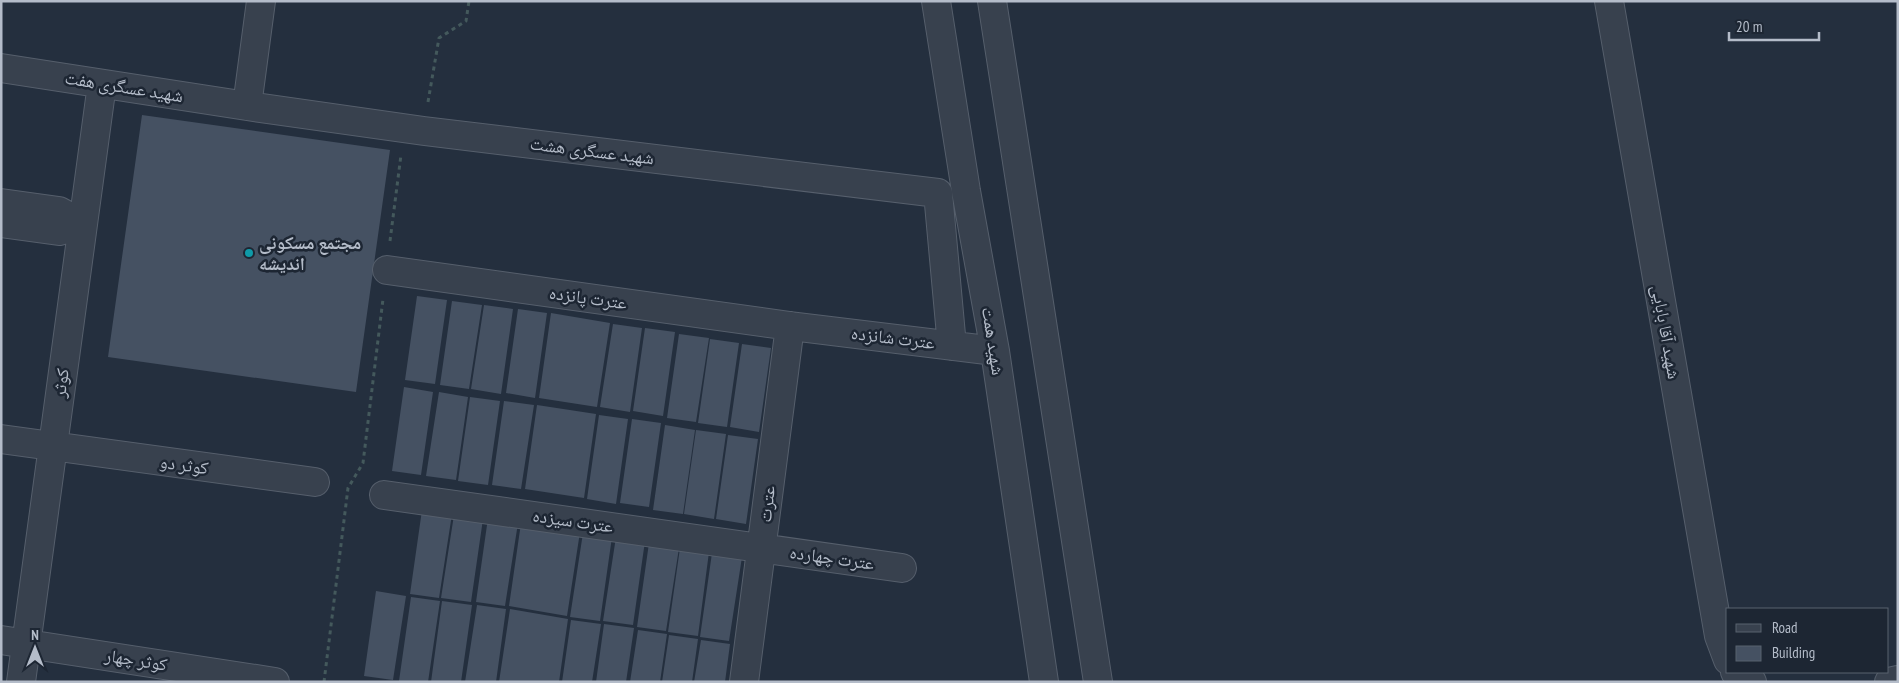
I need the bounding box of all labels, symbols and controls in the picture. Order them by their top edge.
scale bar [1729,10,1819,42]
text: 20 m [1736,17,1762,36]
street label: شهید عسگری هفت [63,66,185,107]
street label: شهید عسگری هشت [529,131,655,170]
place label: مجتمع مسکونی اندیشه [259,231,361,275]
marker: مجتمع مسکونی اندیشه [243,247,255,259]
street label: عترت پانزده [548,281,628,314]
street label: شهید آقا بابایی [1647,283,1686,381]
street label: شهید همت [977,305,1010,377]
street label: عترت شانزده [850,321,936,354]
street label: کوثر [47,366,74,400]
street label: کوثر دو [158,450,210,479]
street label: عترت [753,484,780,524]
street label: عترت سیزده [531,503,615,538]
street label: عترت چهارده [788,540,876,575]
legend [1726,608,1889,673]
text: Road [1772,618,1798,637]
north arrow [10,623,60,673]
text: N [31,626,39,644]
street label: کوثر چهار [102,643,169,676]
text: Building [1772,643,1815,662]

